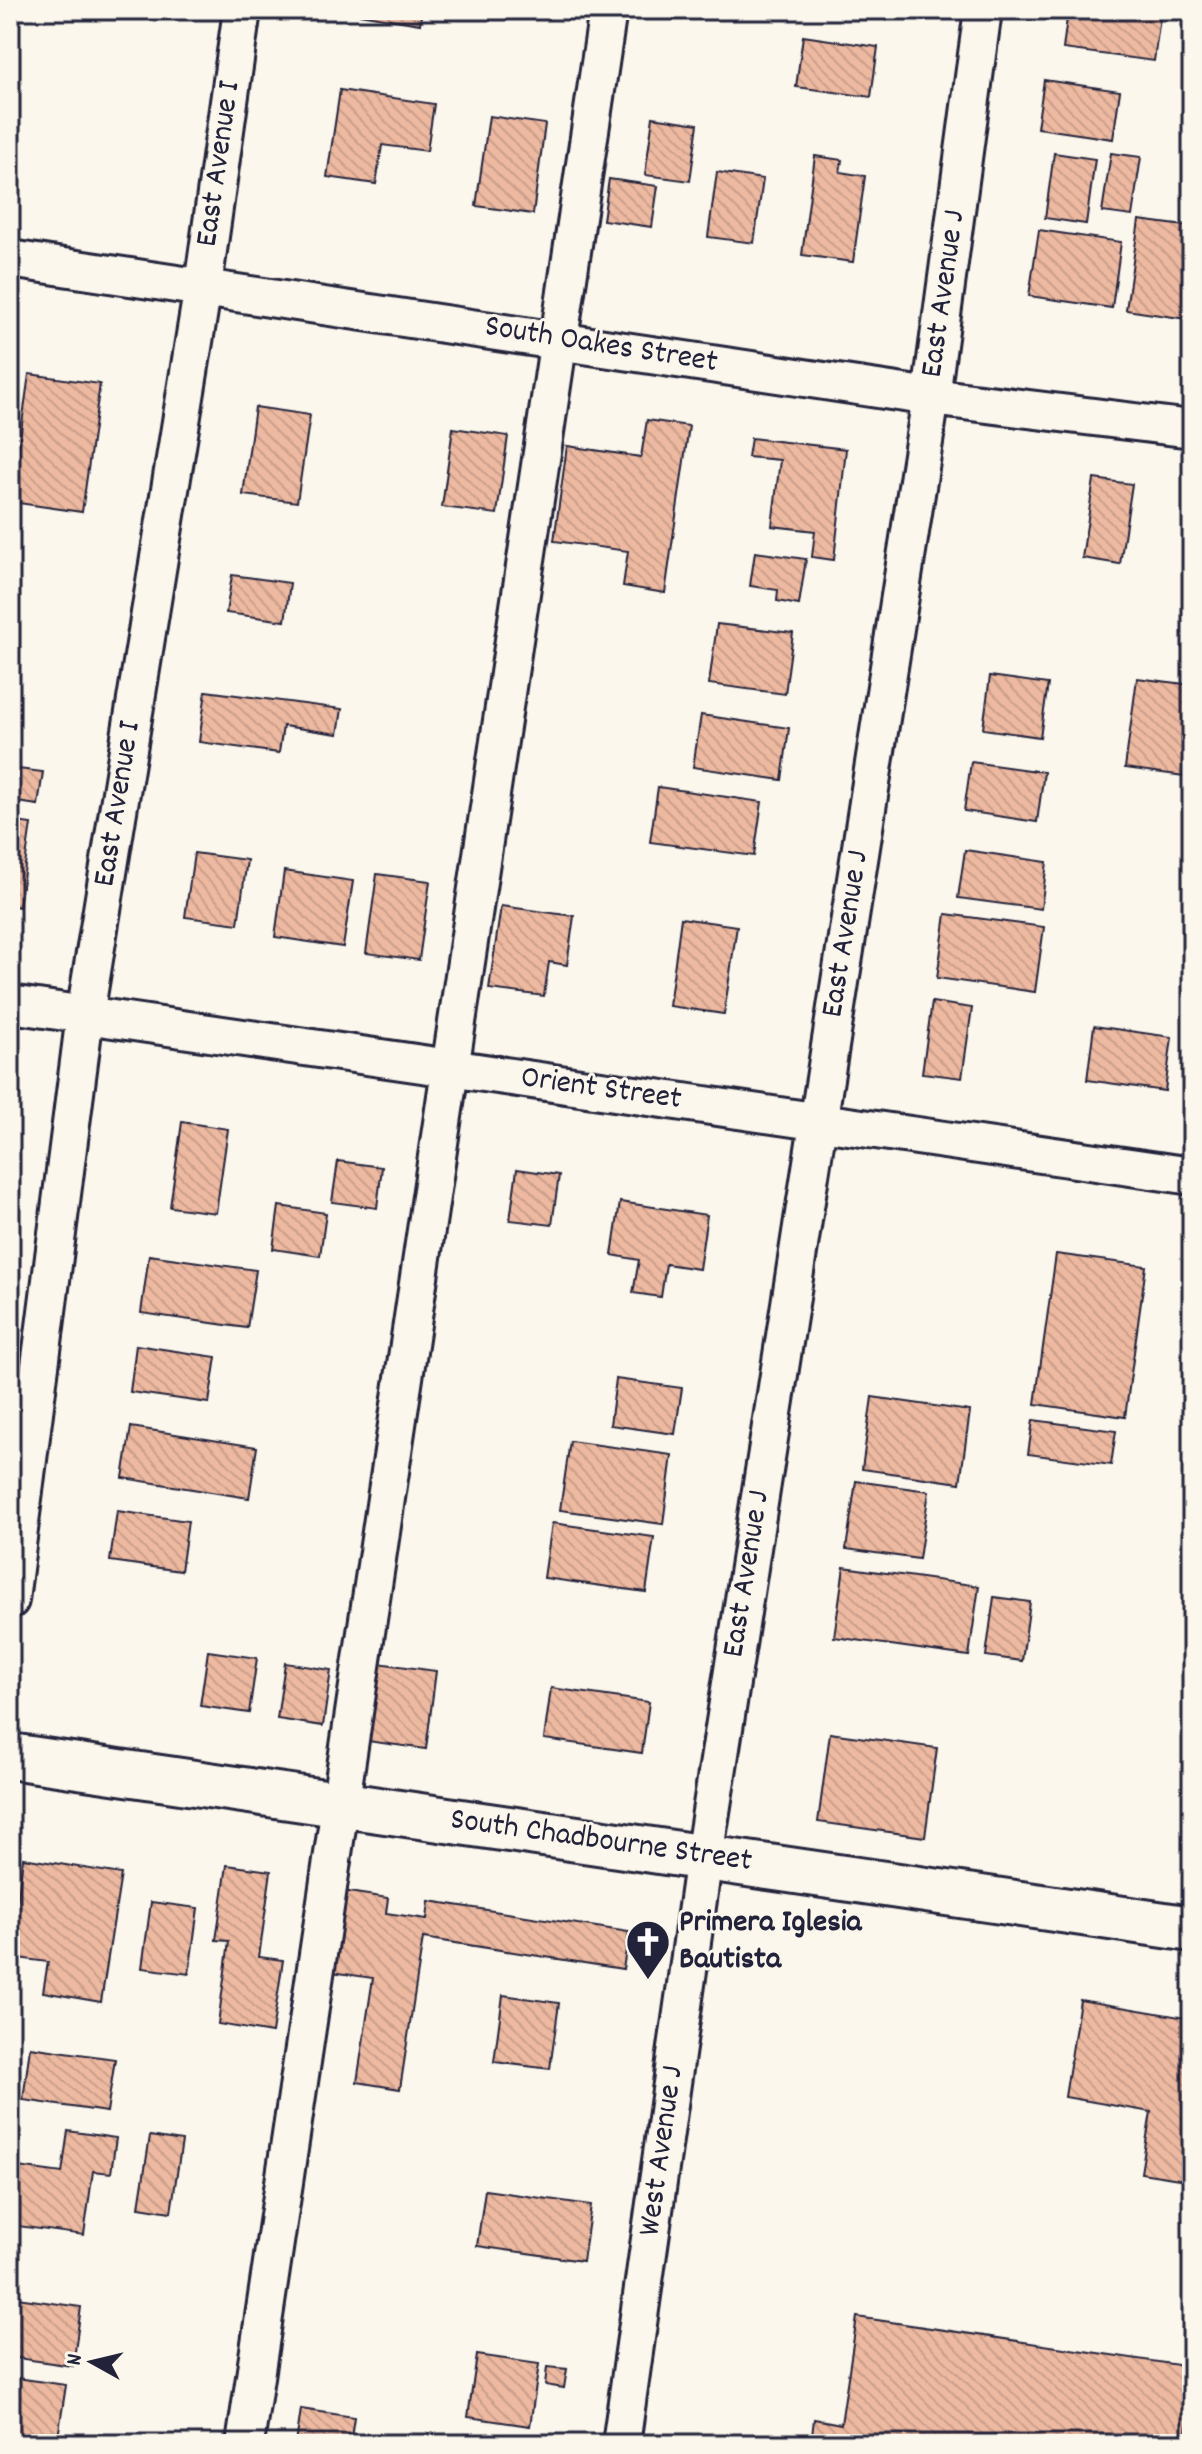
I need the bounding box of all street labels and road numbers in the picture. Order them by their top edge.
street label: East Avenue I [186,78,254,250]
street label: East Avenue J [910,207,980,381]
street label: South Oakes Street [481,305,721,387]
street label: East Avenue I [83,718,155,890]
street label: East Avenue J [811,847,883,1021]
street label: Orient Street [518,1056,685,1124]
street label: East Avenue J [712,1487,784,1661]
street label: South Chadbourne Street [447,1798,755,1886]
street label: West Avenue J [628,2063,698,2239]

